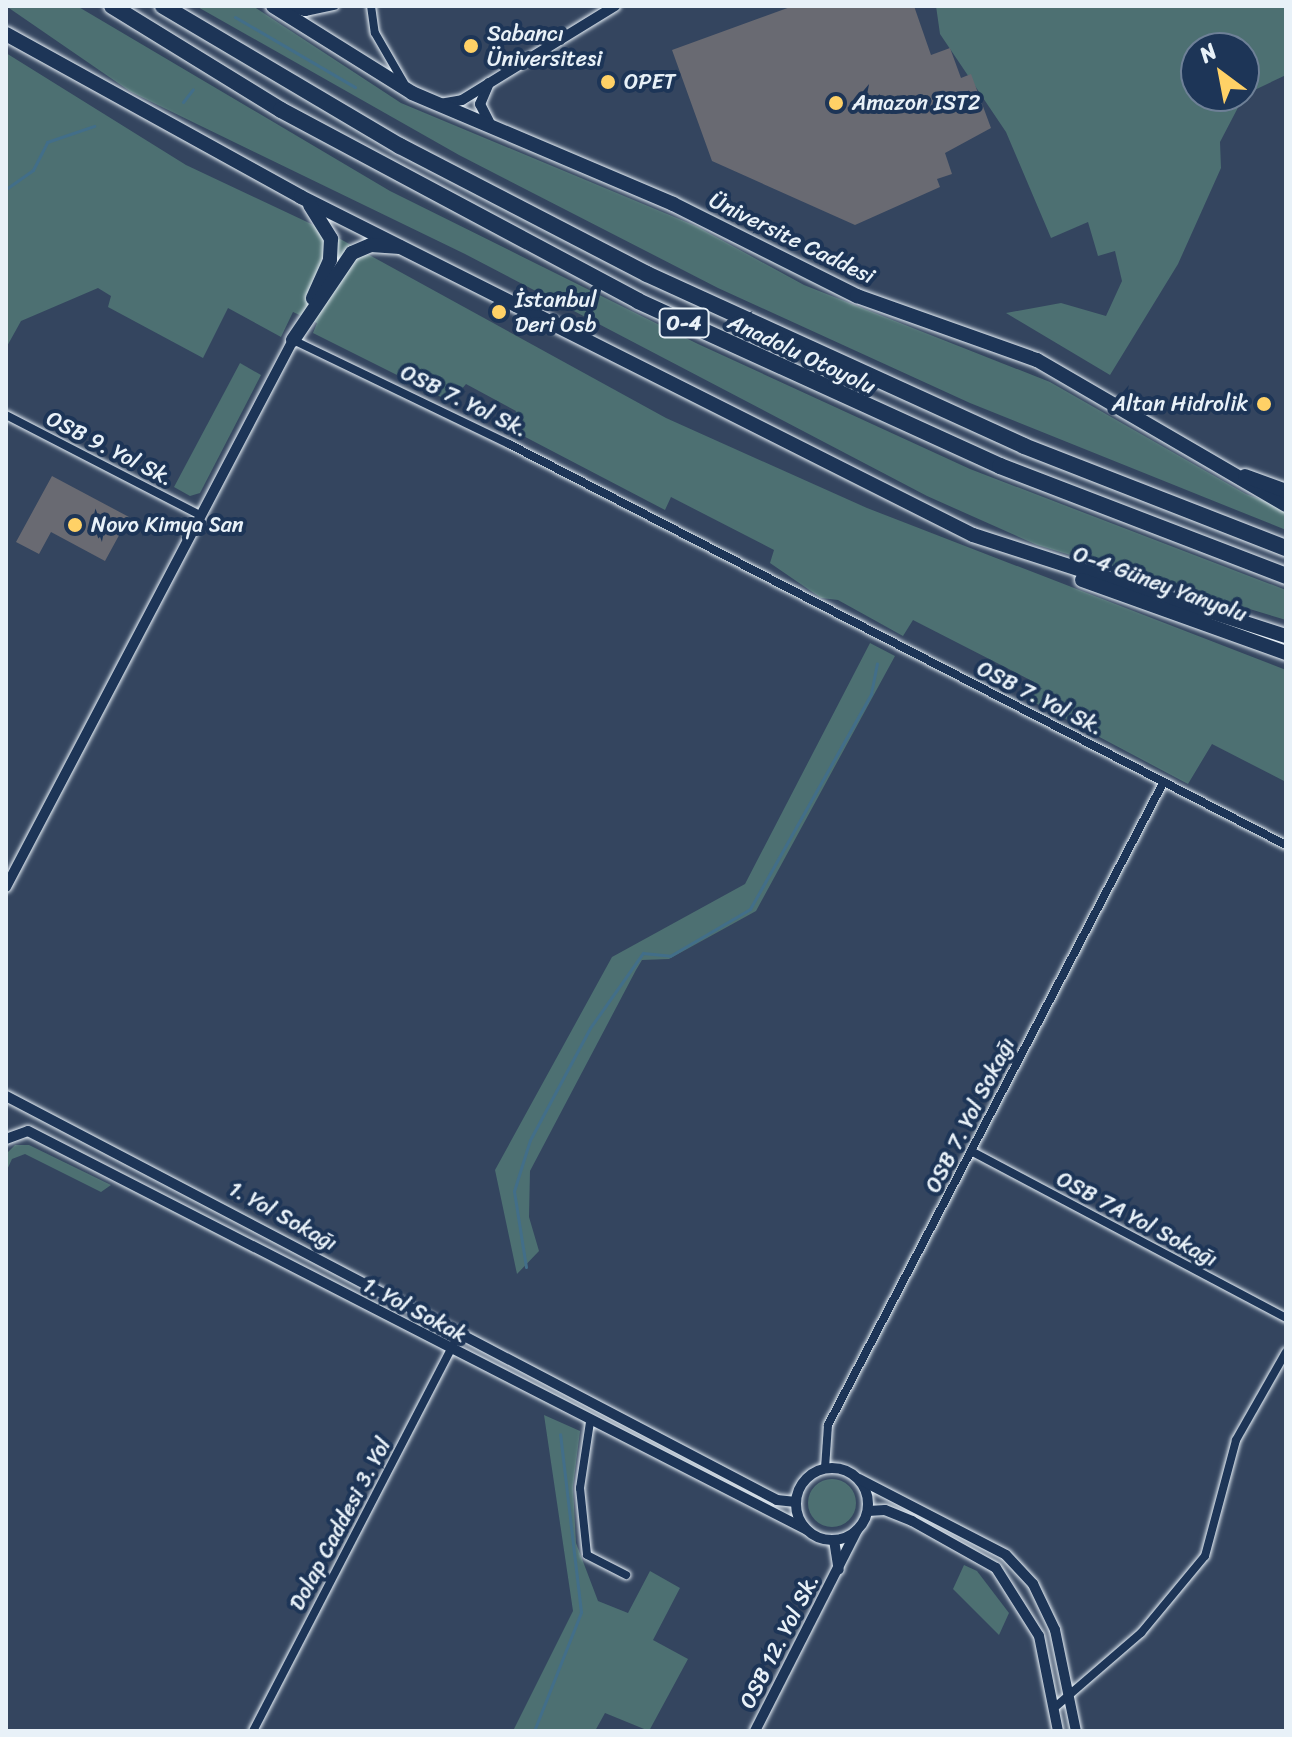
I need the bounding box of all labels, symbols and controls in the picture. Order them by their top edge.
place label: Sabancı Üniversitesi [487,20,602,72]
north arrow [1180,32,1260,112]
text: N [1191,32,1225,73]
marker: Sabancı Üniversitesi [462,37,480,55]
place label: OPET [624,69,676,95]
marker: OPET [599,73,617,91]
place label: Amazon IST2 [852,90,981,116]
marker: Amazon IST2 [827,94,845,112]
street label: Üniversite Caddesi [705,187,879,289]
place label: İstanbul Deri Osb [515,286,597,338]
marker: İstanbul Deri Osb [490,303,508,321]
road number: O-4 [658,307,710,339]
street label: Anadolu Otoyolu [724,308,880,400]
street label: OSB 7. Yol Sk. [396,359,532,443]
place label: Altan Hidrolik [1112,391,1248,417]
marker: Altan Hidrolik [1255,395,1273,413]
street label: OSB 9. Yol Sk. [42,405,178,491]
place label: Novo Kimya San [91,512,246,538]
marker: Novo Kimya San [66,516,84,534]
street label: O-4 Güney Yanyolu [1069,540,1251,628]
street label: OSB 7. Yol Sk. [973,655,1107,741]
street label: OSB 7. Yol Sokağı [919,1033,1021,1197]
street label: OSB 7A Yol Sokağı [1052,1165,1222,1273]
street label: 1. Yol Sokağı [224,1175,342,1257]
street label: 1. Yol Sokak [358,1272,472,1348]
street label: Dolap Caddesi 3. Yol [284,1434,396,1614]
street label: OSB 12. Yol Sk. [734,1569,824,1713]

